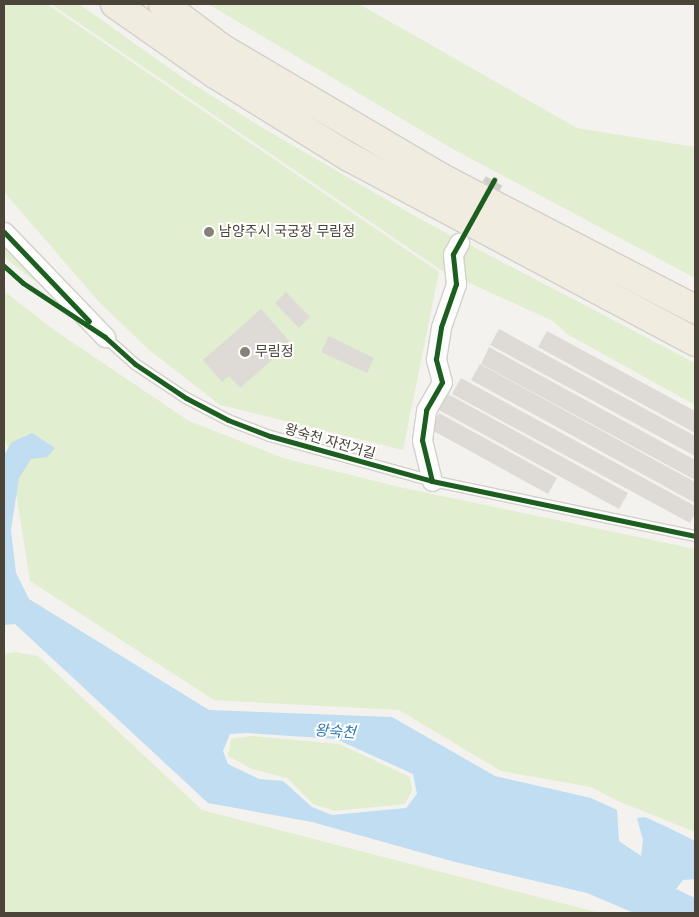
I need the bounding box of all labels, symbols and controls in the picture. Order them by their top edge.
place label: 남양주시 국궁장 무림정 [219,224,355,240]
marker: 남양주시 국궁장 무림정 [203,226,215,238]
place label: 무림정 [255,344,294,360]
marker: 무림정 [239,346,251,358]
street label: 왕숙천 자전거길 [283,421,377,463]
water label: 왕숙천 [314,722,356,742]

